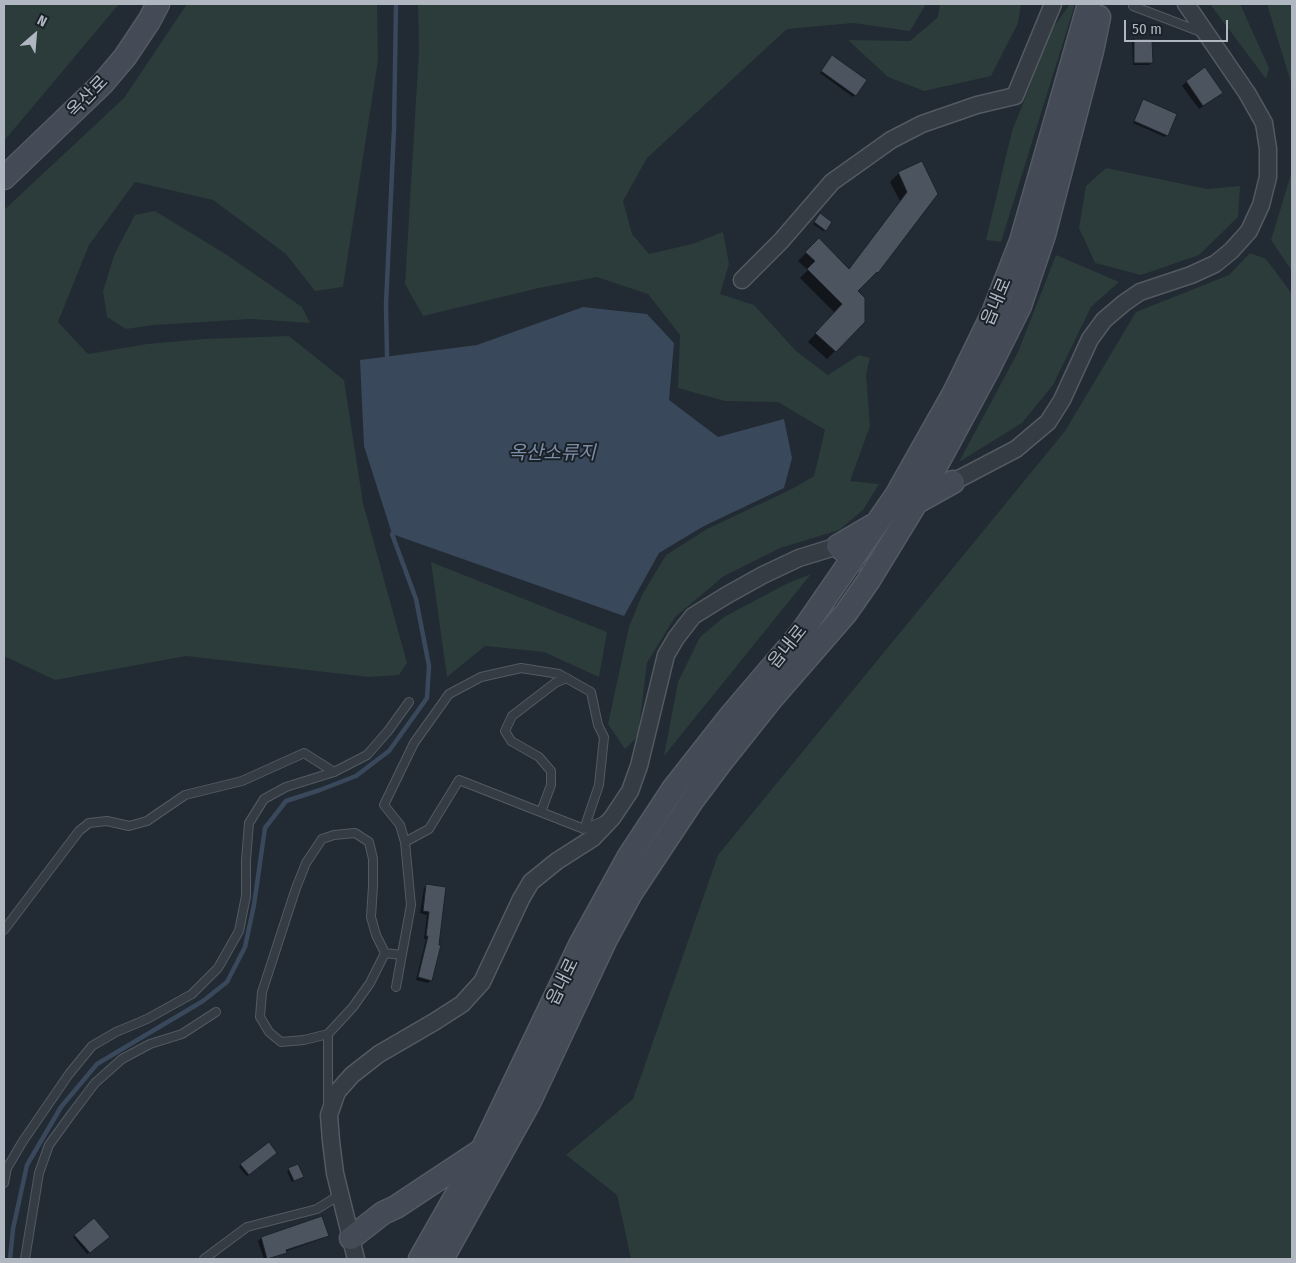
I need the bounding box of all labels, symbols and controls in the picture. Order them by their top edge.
north arrow [10,10,60,60]
scale bar [1126,10,1230,42]
text: N [34,12,50,31]
text: 50 m [1132,20,1162,38]
street label: 옥산로 [63,72,113,122]
street label: 읍내로 [977,275,1017,329]
water label: 옥산소류지 [508,443,596,465]
street label: 읍내로 [764,621,812,673]
street label: 읍내로 [542,955,584,1009]

